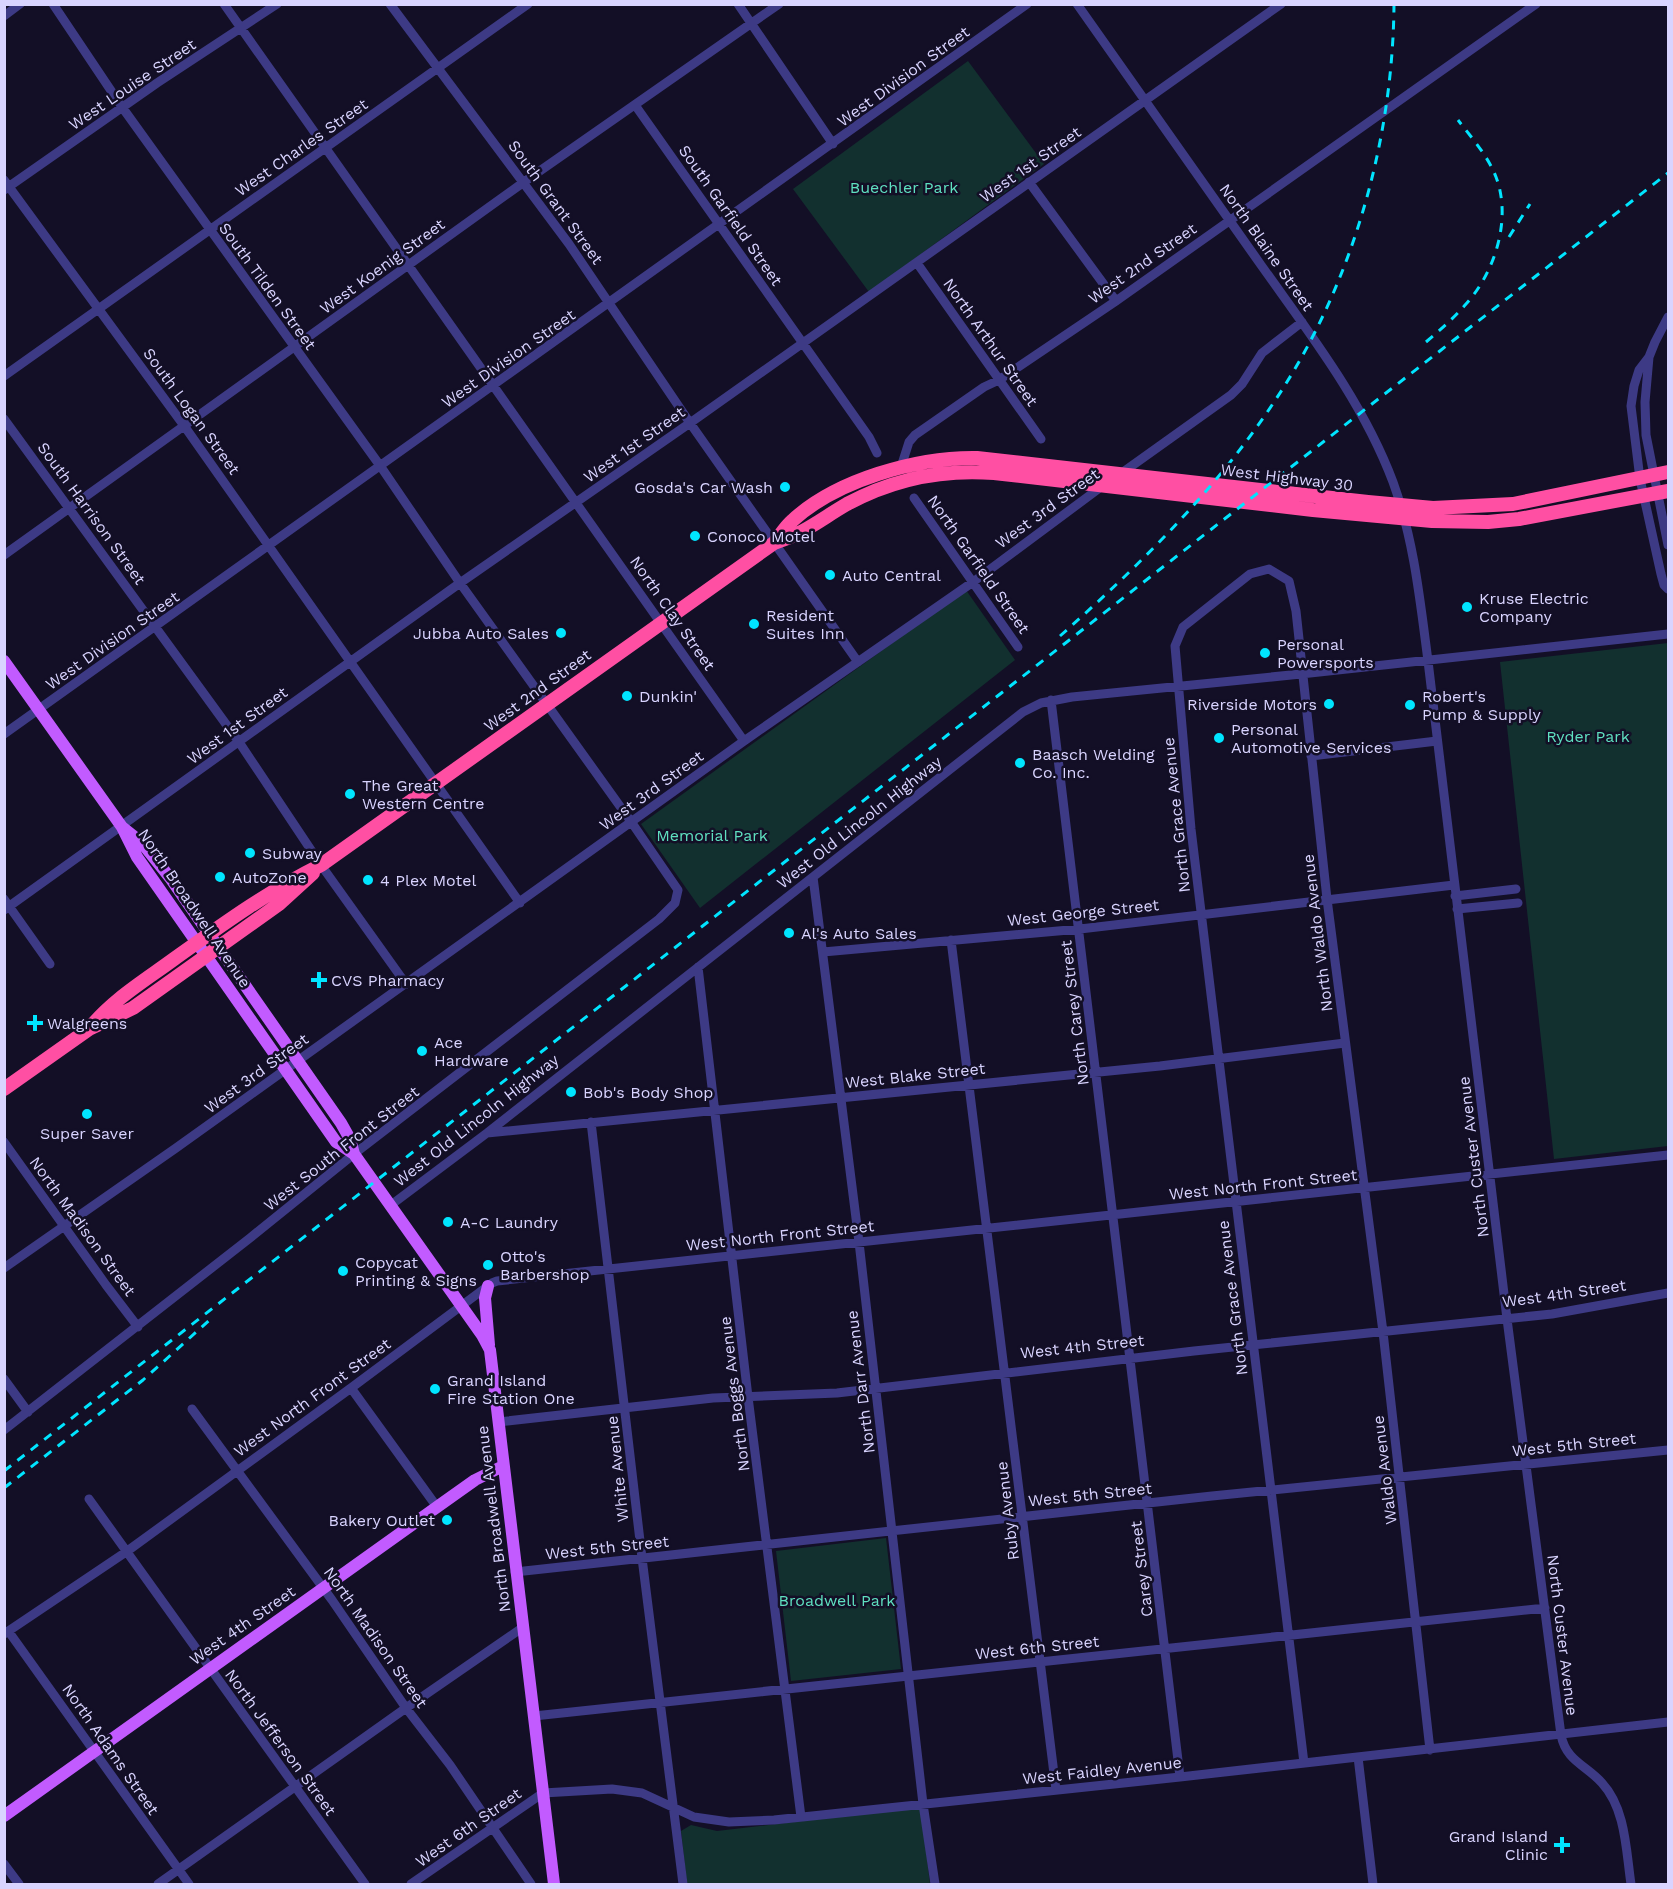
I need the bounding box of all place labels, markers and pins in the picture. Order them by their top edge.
place label: Gosda's Car Wash [634,478,773,497]
marker: Gosda's Car Wash [778,480,792,494]
place label: Conoco Motel [707,527,815,546]
marker: Conoco Motel [688,529,702,543]
place label: Auto Central [842,566,941,585]
marker: Auto Central [823,568,837,582]
place label: Kruse Electric Company [1479,589,1589,626]
marker: Kruse Electric Company [1460,600,1474,614]
place label: Resident Suites Inn [766,606,845,643]
marker: Resident Suites Inn [747,617,761,631]
place label: Jubba Auto Sales [413,624,549,643]
marker: Jubba Auto Sales [554,626,568,640]
place label: Personal Powersports [1277,635,1374,672]
marker: Personal Powersports [1258,646,1272,660]
place label: Dunkin' [639,687,697,706]
place label: Robert's Pump & Supply [1422,687,1541,724]
marker: Dunkin' [620,689,634,703]
place label: Riverside Motors [1187,695,1317,714]
marker: Riverside Motors [1322,697,1336,711]
marker: Robert's Pump & Supply [1403,698,1417,712]
place label: Personal Automotive Services [1231,720,1391,757]
marker: Personal Automotive Services [1212,731,1226,745]
place label: Baasch Welding Co. Inc. [1032,745,1155,782]
marker: Baasch Welding Co. Inc. [1013,756,1027,770]
place label: The Great Western Centre [362,776,485,813]
marker: The Great Western Centre [343,787,357,801]
place label: Subway [262,844,323,863]
marker: Subway [243,846,257,860]
place label: AutoZone [232,868,307,887]
marker: AutoZone [213,870,227,884]
place label: 4 Plex Motel [380,871,476,890]
marker: 4 Plex Motel [361,873,375,887]
place label: Al's Auto Sales [801,924,917,943]
marker: Al's Auto Sales [782,926,796,940]
place label: CVS Pharmacy [331,971,445,990]
marker: CVS Pharmacy [312,973,326,987]
place label: Walgreens [47,1014,127,1033]
marker: Walgreens [28,1016,42,1030]
place label: Ace Hardware [434,1033,509,1070]
marker: Ace Hardware [415,1044,429,1058]
place label: Bob's Body Shop [583,1083,713,1102]
marker: Bob's Body Shop [564,1085,578,1099]
marker: Super Saver [80,1107,94,1121]
place label: Super Saver [40,1124,134,1143]
place label: A-C Laundry [460,1213,559,1232]
marker: A-C Laundry [441,1215,455,1229]
place label: Otto's Barbershop [500,1247,589,1284]
place label: Copycat Printing & Signs [355,1253,477,1290]
marker: Otto's Barbershop [481,1258,495,1272]
marker: Copycat Printing & Signs [336,1264,350,1278]
place label: Grand Island Fire Station One [447,1371,575,1408]
marker: Grand Island Fire Station One [428,1382,442,1396]
place label: Bakery Outlet [329,1511,435,1530]
marker: Bakery Outlet [440,1513,454,1527]
place label: Grand Island Clinic [1449,1827,1548,1864]
marker: Grand Island Clinic [1553,1836,1571,1854]

